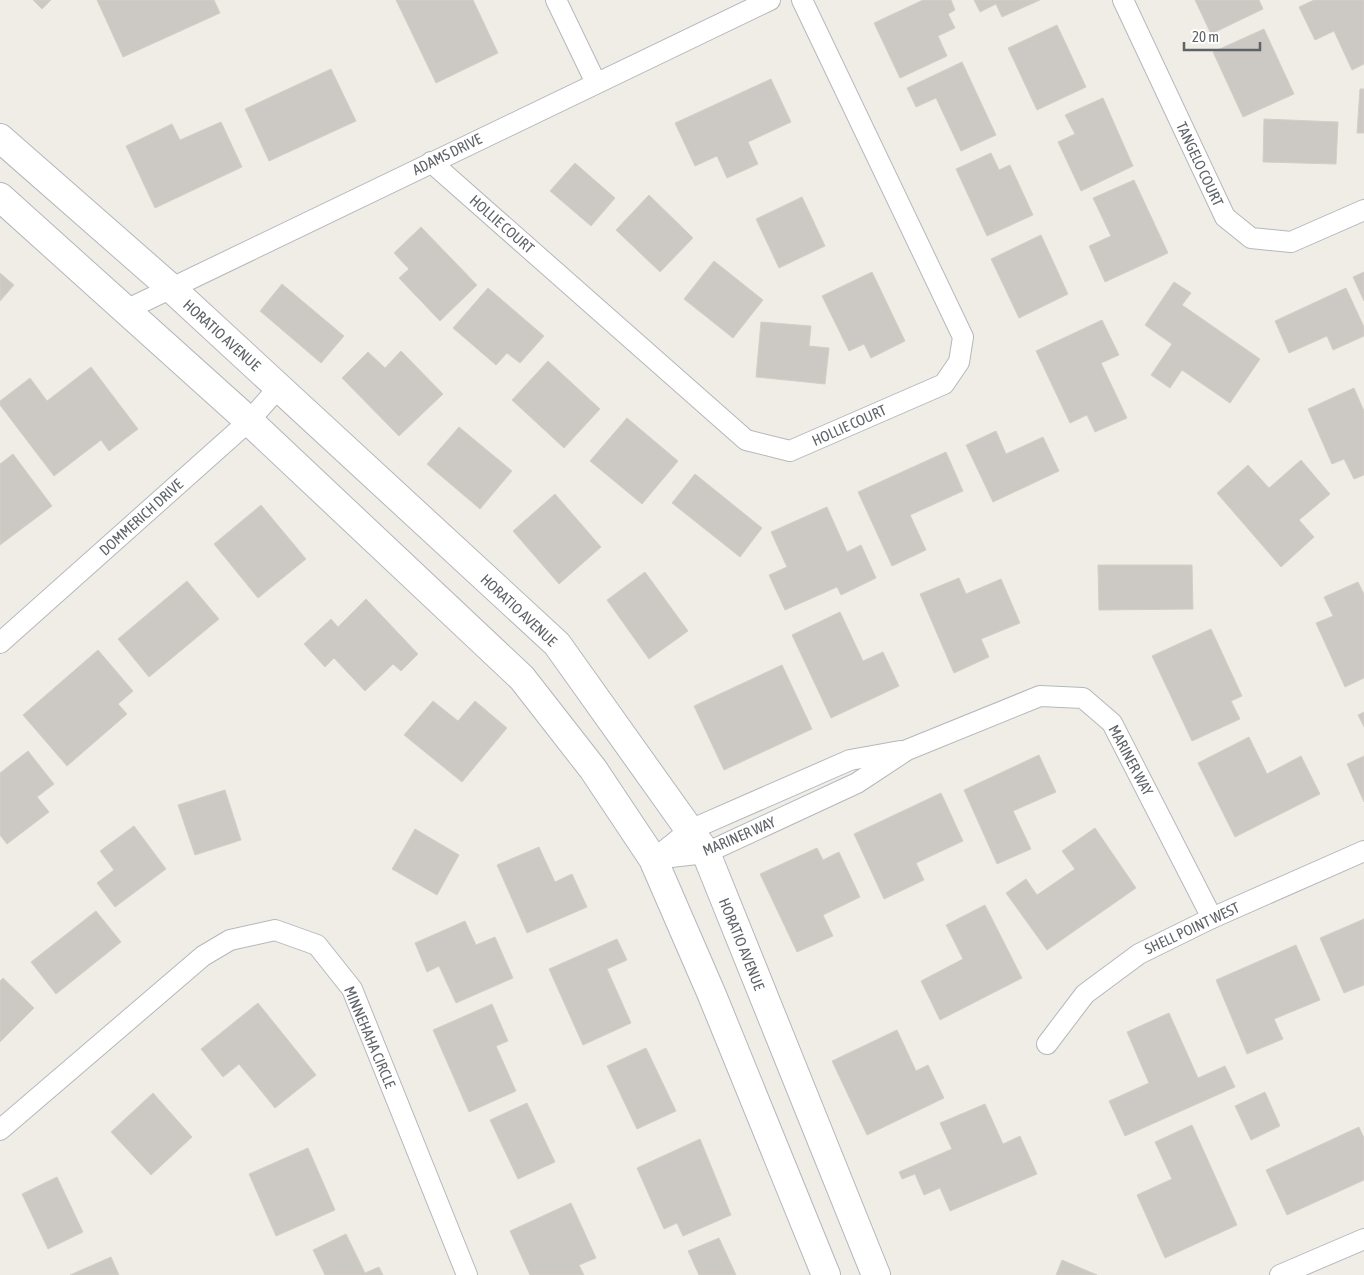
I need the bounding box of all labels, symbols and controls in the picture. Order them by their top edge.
scale bar [1184,20,1260,52]
text: 20 m [1192,28,1219,45]
street label: TANGELO COURT [1173,119,1227,209]
street label: ADAMS DRIVE [410,130,485,178]
street label: HOLLIE COURT [466,192,538,257]
street label: HORATIO AVENUE [180,296,264,374]
street label: HOLLIE COURT [809,401,889,449]
street label: DOMMERICH DRIVE [96,475,187,559]
street label: HORATIO AVENUE [477,570,561,650]
street label: MARINER WAY [1105,722,1157,798]
street label: MARINER WAY [700,813,778,859]
street label: HORATIO AVENUE [716,895,768,993]
street label: SHELL POINT WEST [1142,898,1242,957]
street label: MINNEHAHA CIRCLE [341,983,399,1091]

